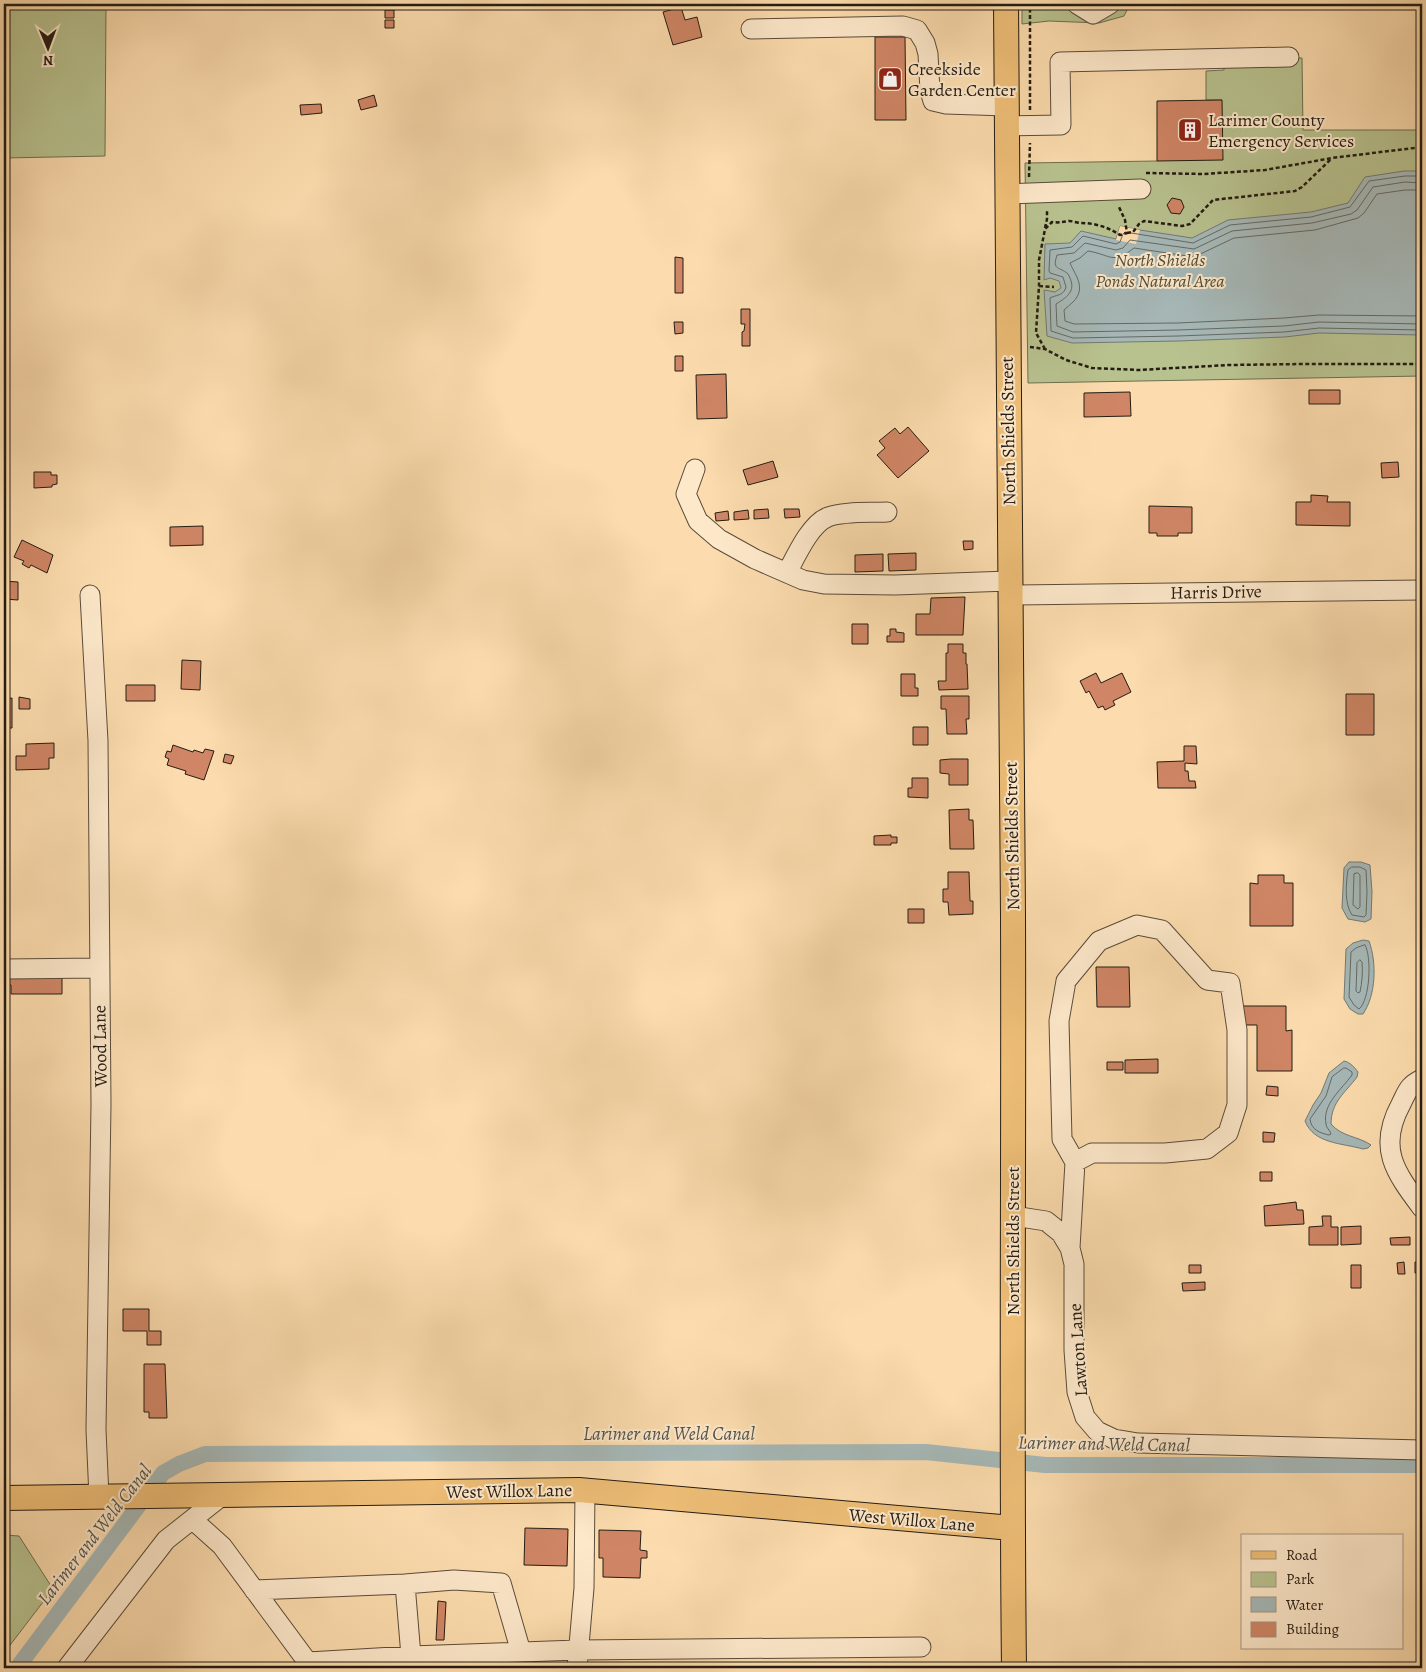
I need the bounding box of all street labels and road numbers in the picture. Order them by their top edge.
street label: North Shields Street [995,356,1021,506]
street label: Harris Drive [1170,579,1262,605]
street label: North Shields Street [999,761,1025,911]
street label: Wood Lane [87,1005,113,1088]
street label: North Shields Street [1001,1167,1025,1315]
street label: Lawton Lane [1063,1302,1093,1398]
street label: West Willox Lane [445,1478,572,1504]
street label: West Willox Lane [847,1502,976,1537]

